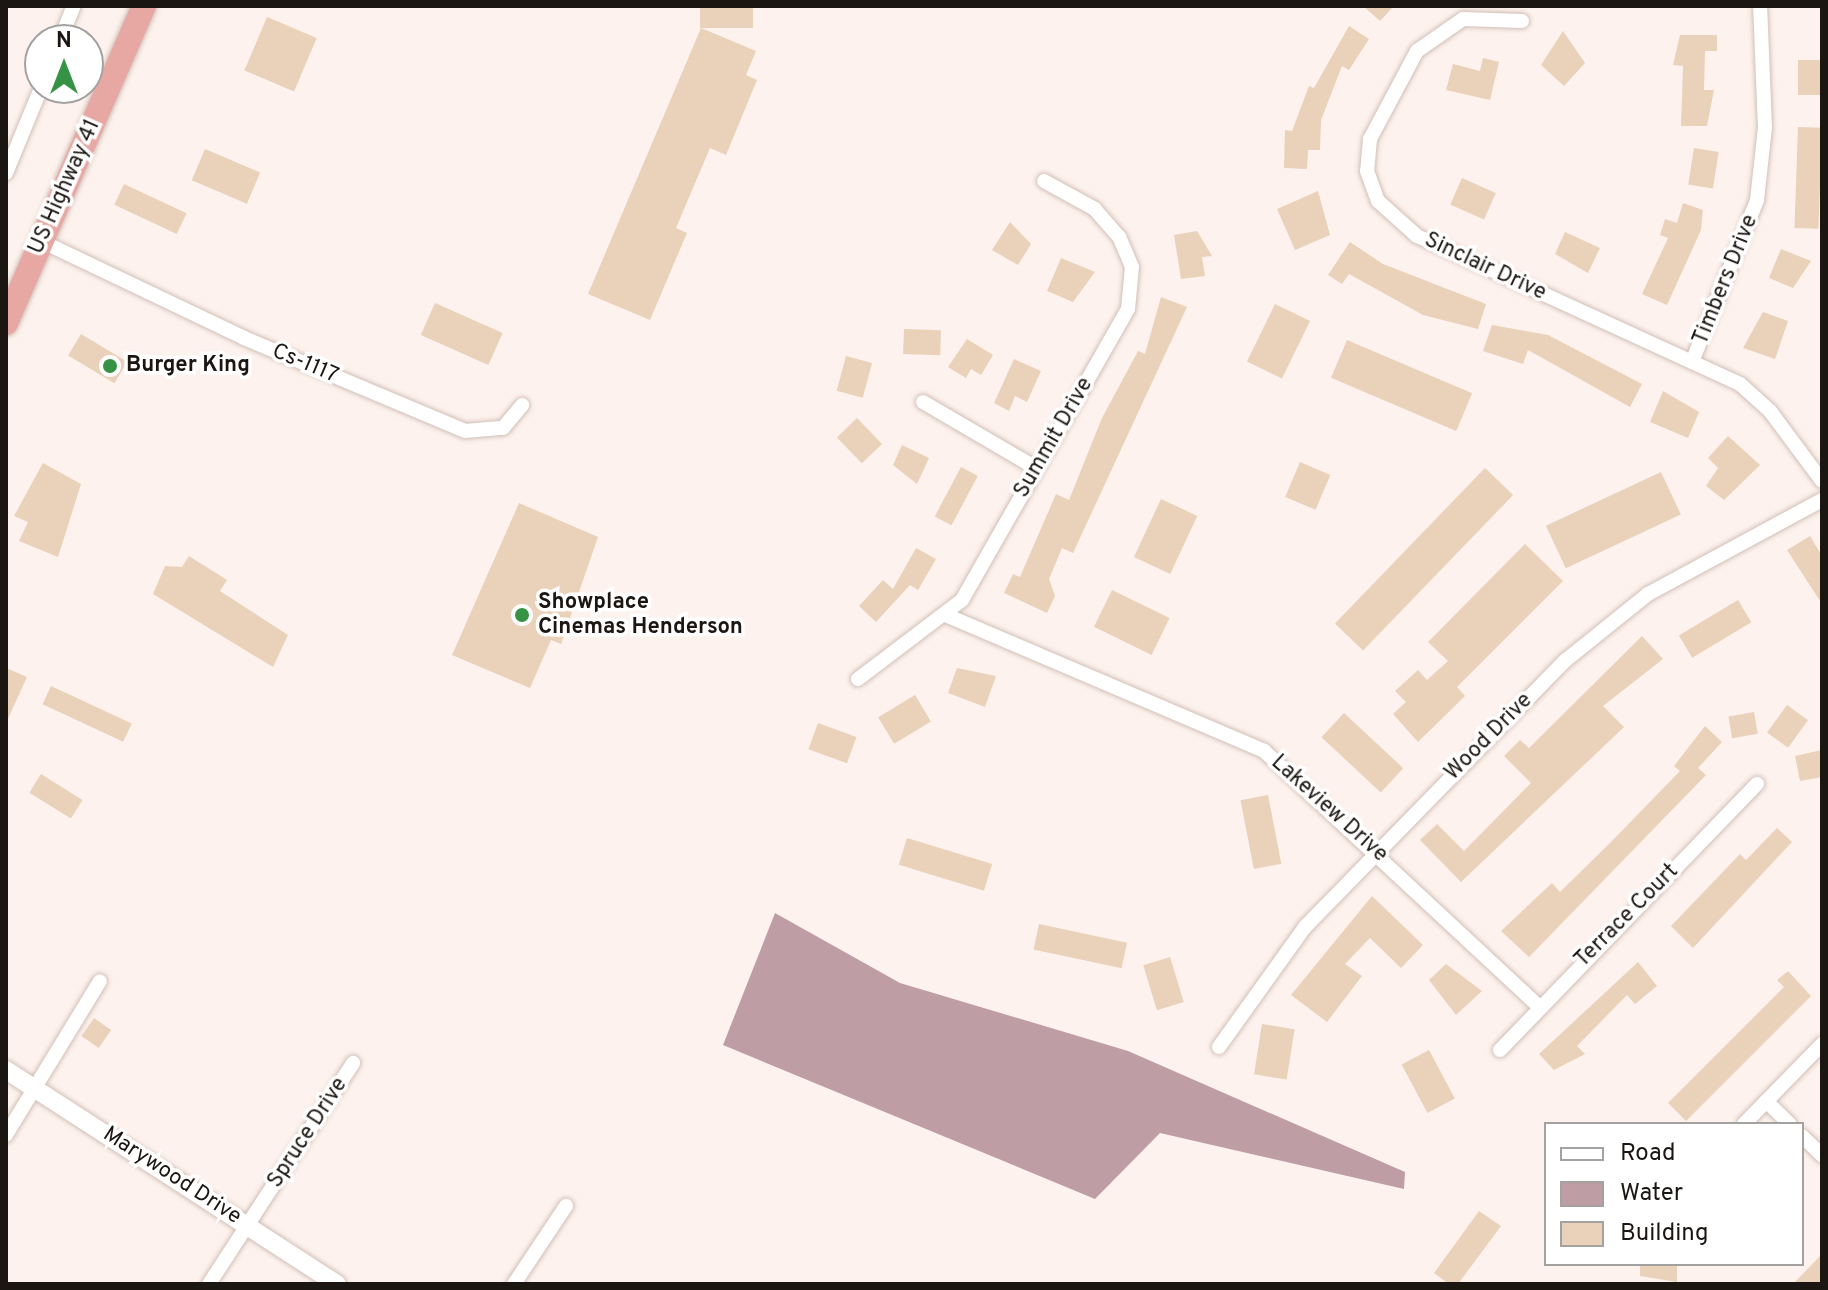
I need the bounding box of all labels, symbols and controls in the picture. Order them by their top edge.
north arrow [24,24,104,104]
text: N [56,28,72,55]
street label: US Highway 41 [24,116,106,258]
street label: Timbers Drive [1688,211,1764,349]
street label: Sinclair Drive [1420,227,1550,307]
street label: Cs-1117 [268,338,342,390]
place label: Burger King [126,353,250,379]
marker: Burger King [101,357,119,375]
street label: Summit Drive [1009,373,1099,503]
place label: Showplace Cinemas Henderson [538,589,743,640]
marker: Showplace Cinemas Henderson [513,606,531,624]
street label: Wood Drive [1440,688,1538,786]
street label: Lakeview Drive [1265,750,1393,868]
street label: Terrace Court [1570,859,1684,973]
street label: Spruce Drive [263,1073,353,1193]
street label: Marywood Drive [98,1121,246,1231]
legend [1544,1122,1804,1266]
text: Road [1620,1139,1676,1169]
text: Water [1620,1179,1683,1209]
text: Building [1620,1219,1709,1249]

